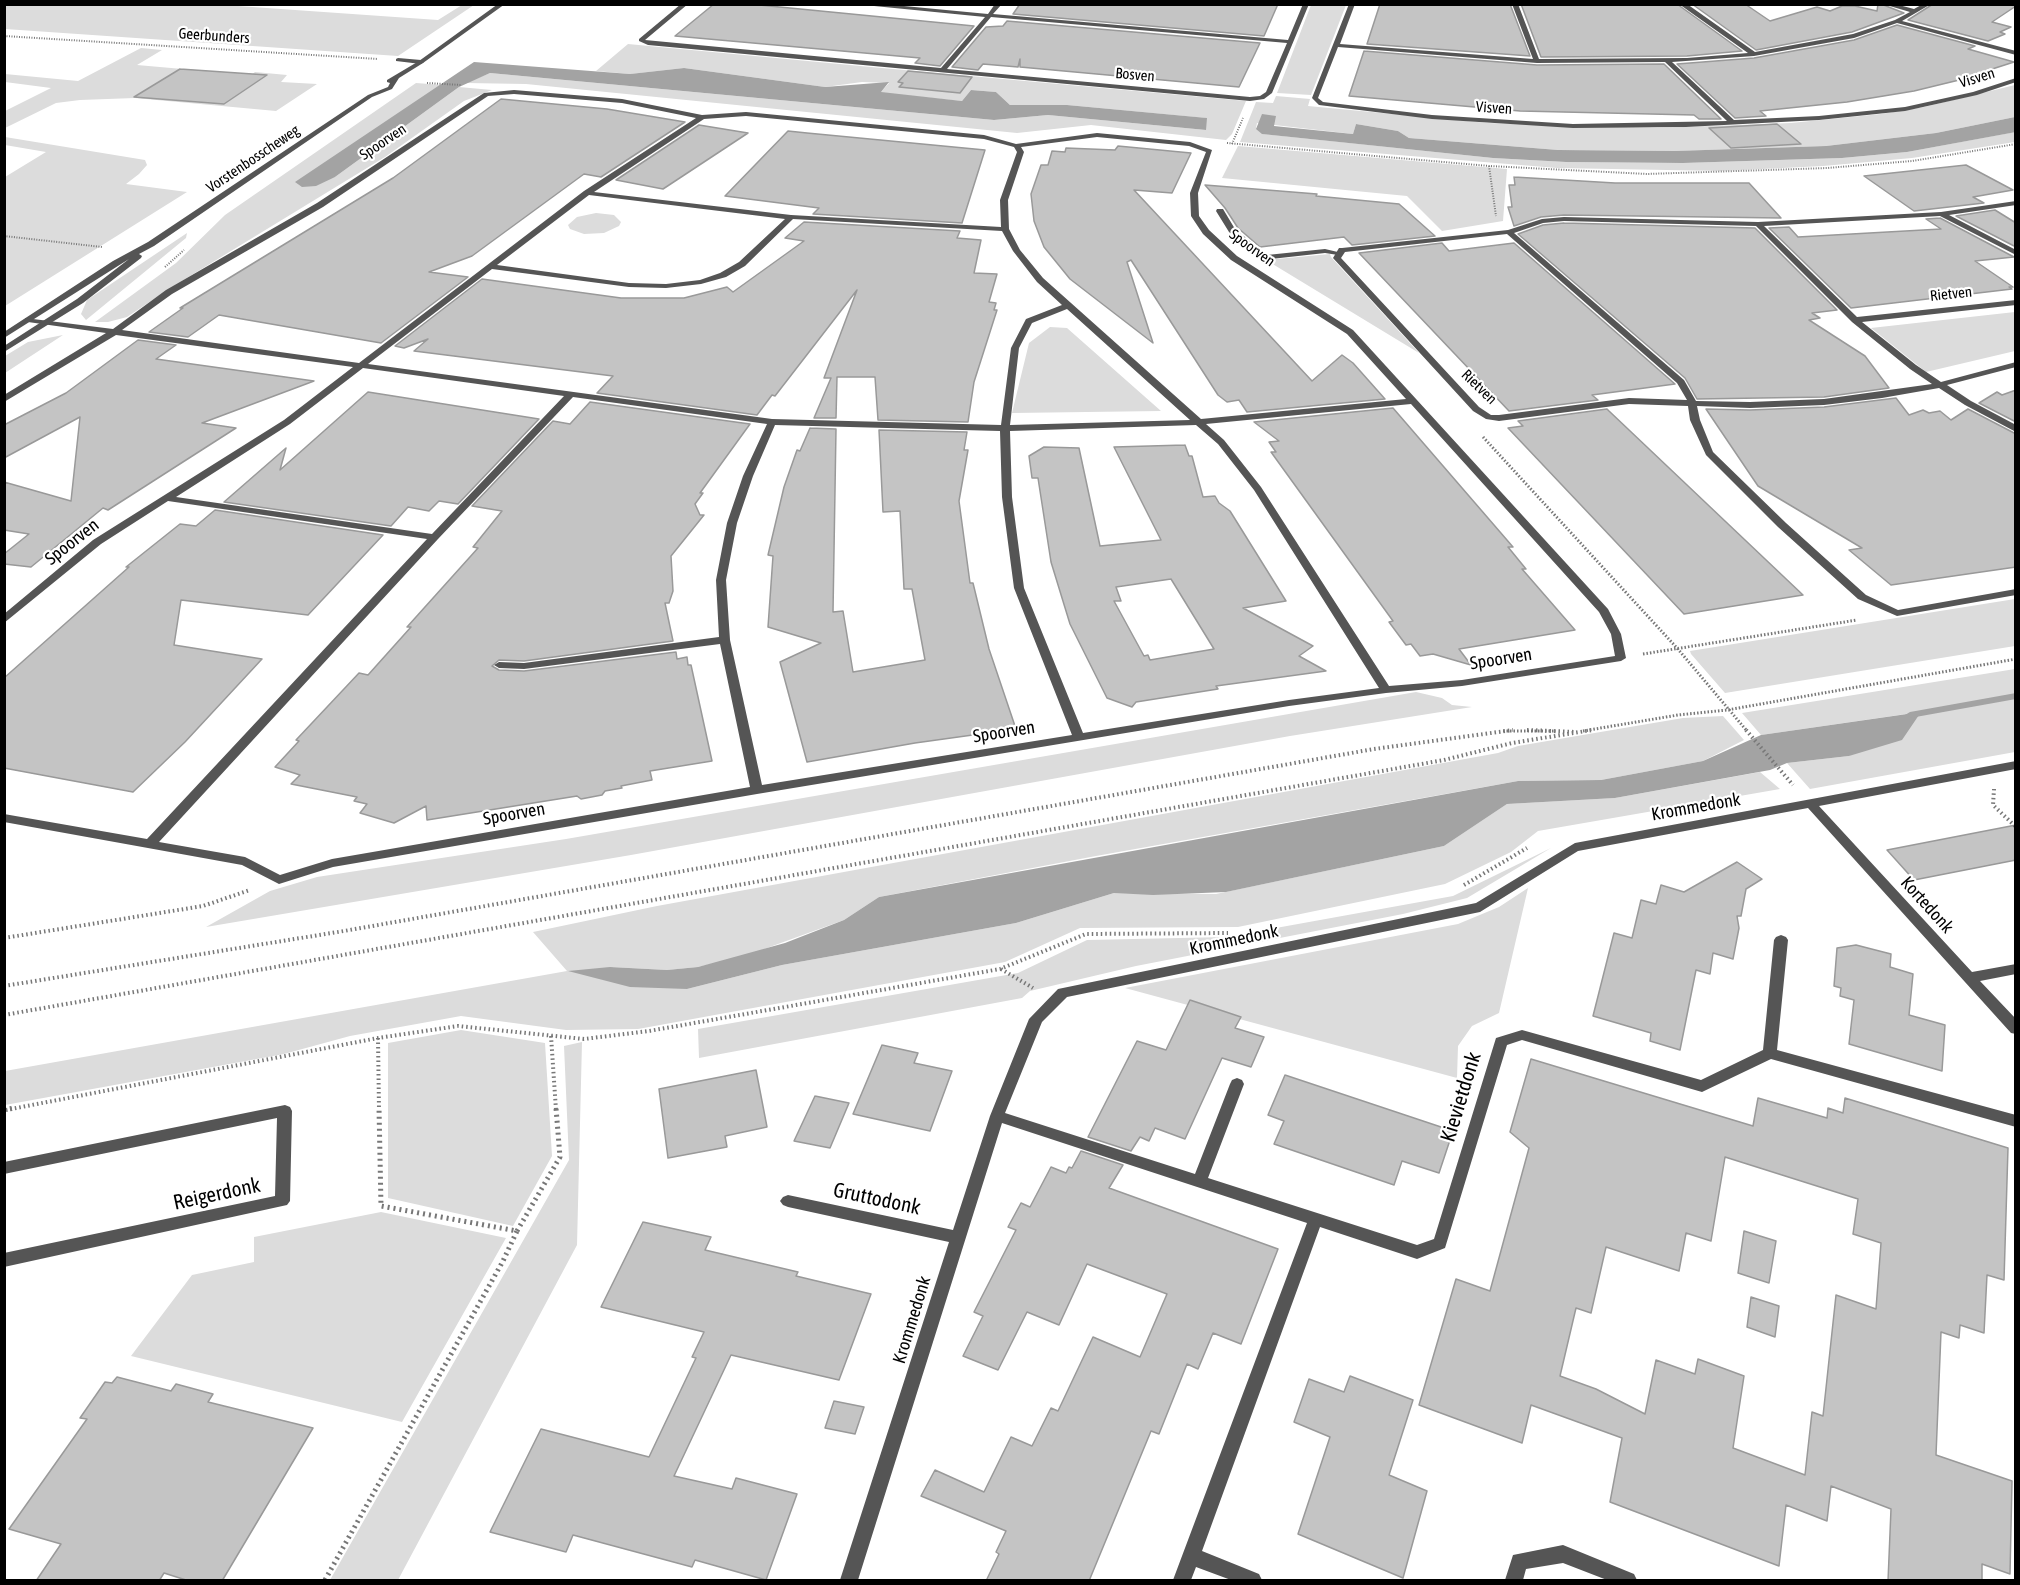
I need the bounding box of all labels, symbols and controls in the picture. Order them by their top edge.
street label: Geerbunders [178,25,250,47]
street label: Bosven [1115,64,1155,86]
street label: Visven [1957,64,1997,92]
street label: Visven [1475,98,1513,118]
street label: Spoorven [356,120,410,164]
street label: Vorstenbosscheweg [203,121,303,197]
street label: Spoorven [1226,225,1278,271]
street label: Rietven [1929,283,1973,305]
street label: Rietven [1458,366,1500,408]
street label: Spoorven [41,514,103,570]
street label: Spoorven [1468,643,1534,675]
street label: Spoorven [971,716,1037,748]
street label: Krommedonk [1650,789,1742,825]
street label: Spoorven [481,798,547,830]
street label: Kortedonk [1896,872,1958,938]
street label: Krommedonk [1188,920,1280,960]
street label: Kievietdonk [1435,1049,1487,1145]
street label: Reigerdonk [171,1172,263,1216]
street label: Gruttodonk [831,1177,923,1221]
street label: Krommedonk [888,1274,936,1366]

